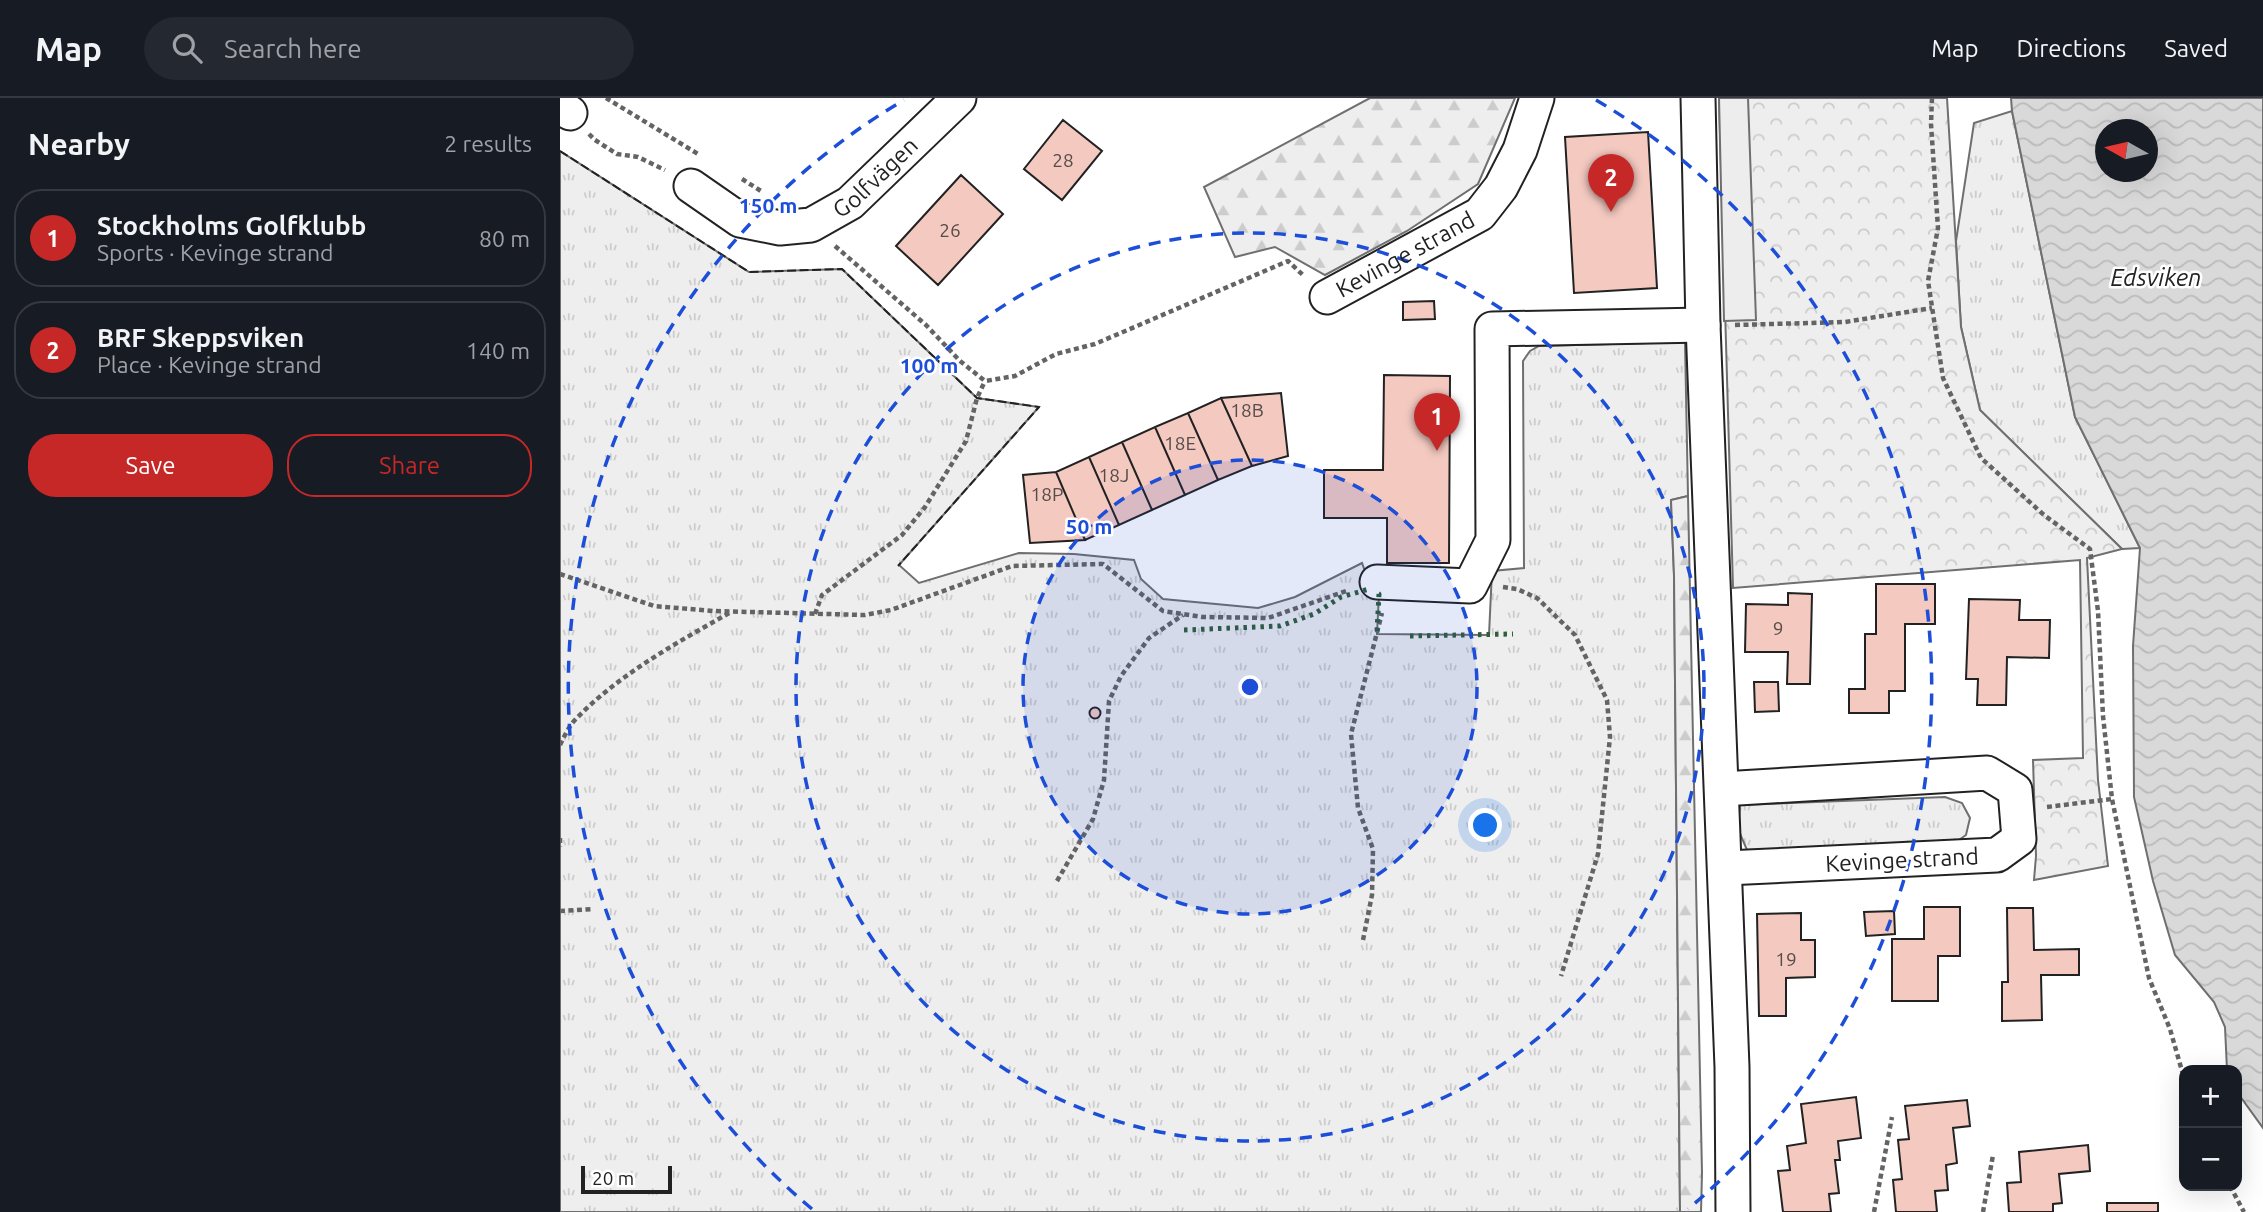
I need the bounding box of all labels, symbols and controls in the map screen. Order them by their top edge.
search box [144,17,634,80]
icon: search [168,29,206,67]
text: Map [35,30,102,67]
text: Search here [224,34,362,63]
text: Map [1931,35,1978,62]
text: Directions [2016,35,2126,62]
text: Saved [2164,35,2228,62]
north arrow [2095,119,2158,182]
text: Nearby [28,127,130,161]
text: 2 results [444,131,532,156]
street label: Golfvägen [828,132,922,222]
house number: 28 [1052,149,1074,171]
pin: 2 [1588,154,1634,212]
text: 150 m [739,193,797,217]
street label: Kevinge strand [1331,206,1479,302]
text: Stockholms Golfklubb [97,211,366,240]
house number: 26 [939,219,961,241]
text: 1 [47,226,59,251]
text: 80 m [479,226,530,251]
text: Sports · Kevinge strand [97,240,334,265]
water label: Edsviken [2111,264,2201,291]
text: BRF Skeppsviken [97,323,304,352]
text: 2 [47,338,59,363]
text: 140 m [466,338,530,363]
text: Place · Kevinge strand [97,352,322,377]
text: 100 m [900,353,958,377]
pin: 1 [1414,393,1460,451]
house number: 18B [1230,399,1264,421]
house number: 18E [1164,432,1196,454]
button: Save [28,434,273,497]
button: Share [287,434,532,497]
house number: 18J [1099,464,1129,486]
house number: 18P [1031,483,1063,505]
text: 50 m [1066,514,1112,538]
house number: 9 [1773,617,1783,639]
centre of rings [1238,675,1262,699]
your location [1468,808,1502,842]
street label: Kevinge strand [1825,843,1979,876]
house number: 19 [1775,948,1797,970]
map controls [2179,1065,2242,1191]
button: + [2179,1065,2242,1128]
button: − [2179,1128,2242,1191]
scale bar [581,1163,672,1195]
text: 20 m [592,1167,634,1189]

